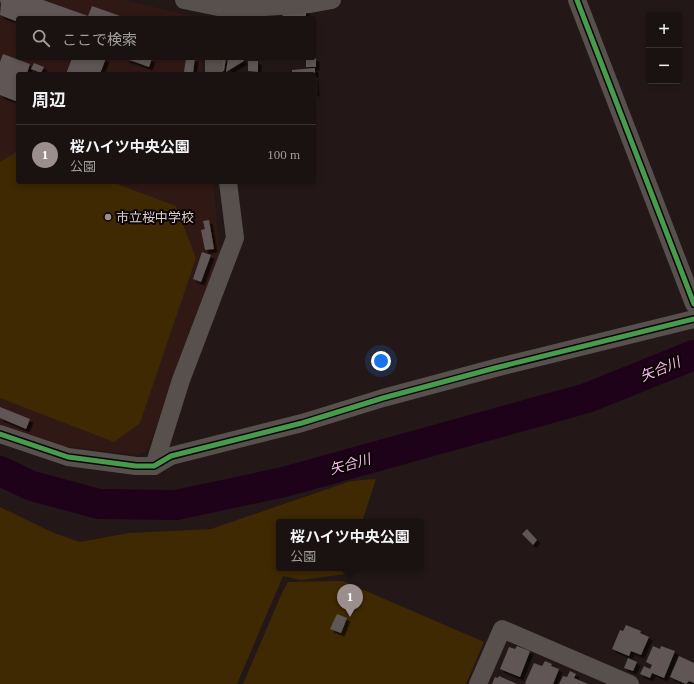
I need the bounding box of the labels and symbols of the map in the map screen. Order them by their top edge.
place label: 市立桜中学校 [116,210,194,225]
marker: 市立桜中学校 [103,212,113,222]
your location [371,351,391,371]
water label: 矢合川 [638,354,684,384]
water label: 矢合川 [328,451,374,477]
pin: 1 [337,584,363,617]

